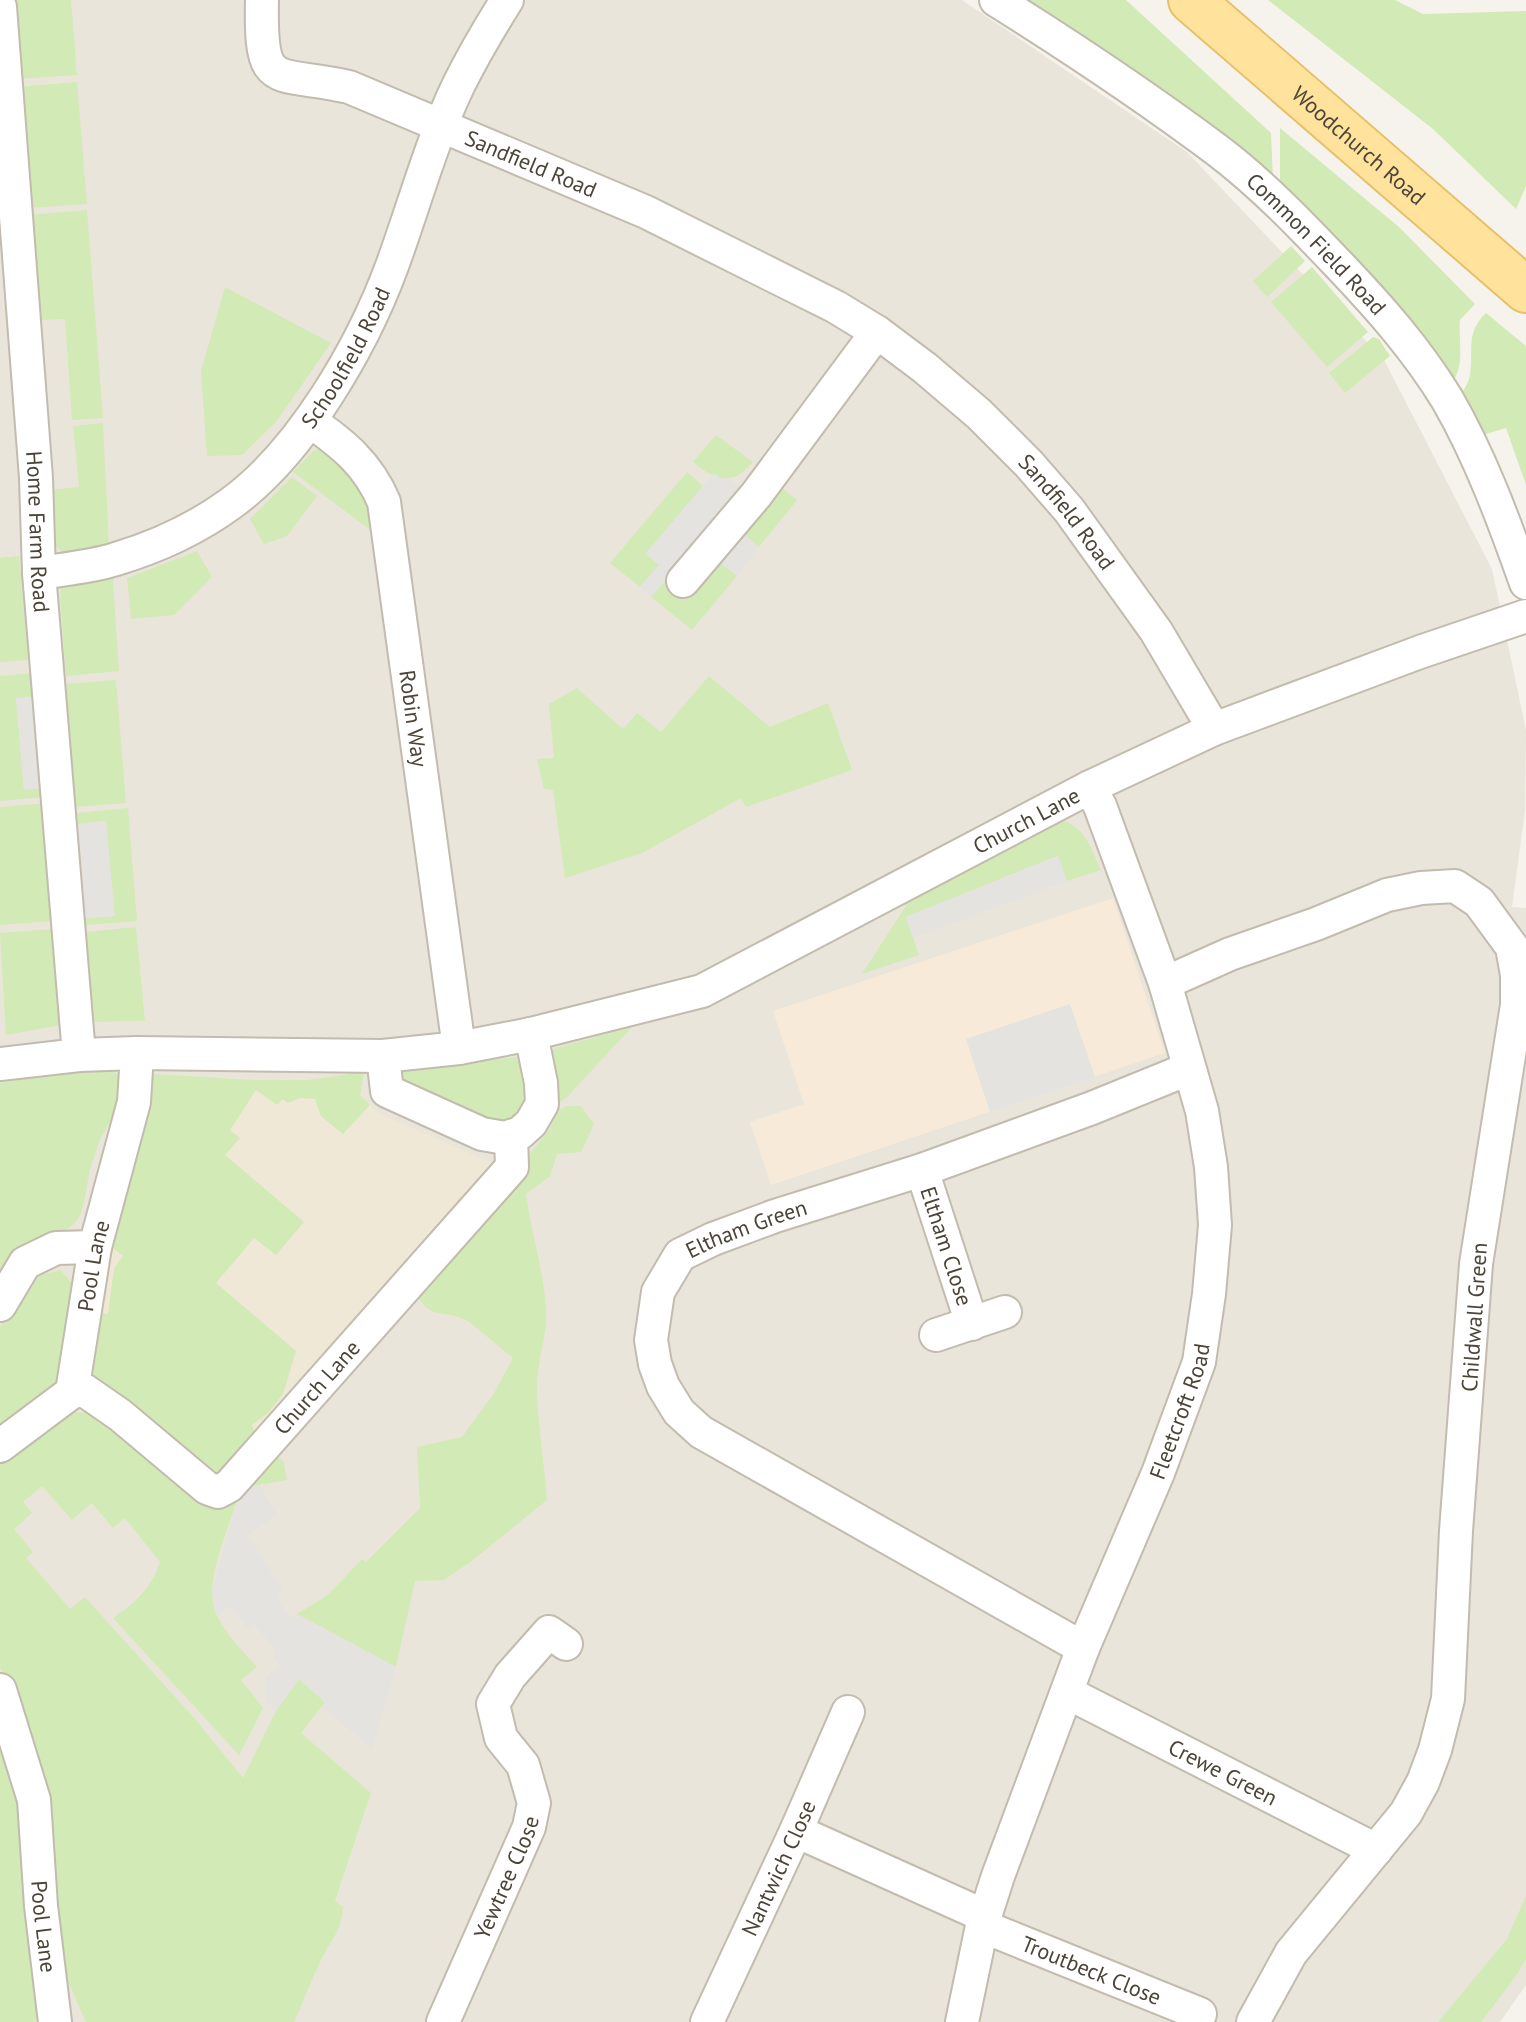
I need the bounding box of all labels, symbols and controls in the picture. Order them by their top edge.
street label: Woodchurch Road [1286,80,1432,211]
street label: Sandfield Road [461,123,601,204]
street label: Common Field Road [1241,167,1392,321]
street label: Schoolfield Road [295,283,396,434]
street label: Sandfield Road [1013,448,1121,575]
street label: Home Farm Road [20,450,56,613]
street label: Robin Way [393,668,434,770]
street label: Church Lane [968,781,1085,860]
street label: Eltham Close [914,1183,979,1309]
street label: Eltham Green [681,1193,810,1264]
street label: Pool Lane [71,1217,116,1313]
street label: Childwall Green [1455,1241,1493,1393]
street label: Church Lane [267,1334,366,1440]
street label: Fleetcroft Road [1143,1341,1216,1483]
street label: Crewe Green [1164,1733,1282,1811]
street label: Nantwich Close [735,1796,822,1940]
street label: Yewtree Close [467,1814,545,1943]
street label: Pool Lane [25,1880,63,1974]
street label: Troutbeck Close [1017,1929,1165,2011]

